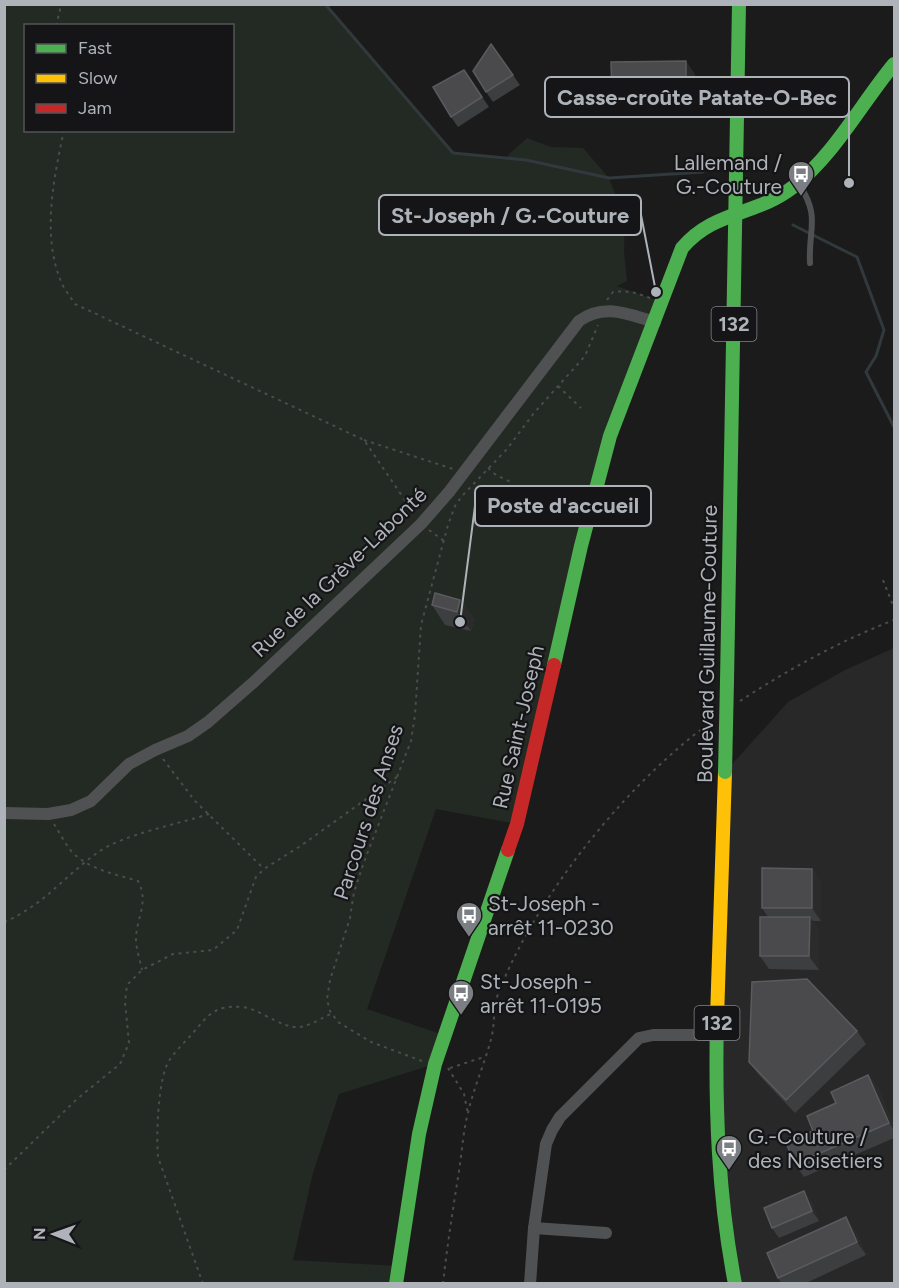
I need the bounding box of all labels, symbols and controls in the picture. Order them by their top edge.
legend [24,24,234,132]
text: Fast [78,37,112,59]
text: Slow [78,67,117,89]
callout: Casse-croûte Patate-O-Bec [545,77,849,117]
text: Casse-croûte Patate-O-Bec [557,84,837,111]
text: Jam [78,97,112,119]
place label: Lallemand / G.-Couture [674,150,782,199]
bus stop icon: Lallemand / G.-Couture [786,159,816,197]
callout: St-Joseph / G.-Couture [379,195,641,235]
text: St-Joseph / G.-Couture [391,202,629,229]
road number: 132 [712,307,756,341]
street label: Rue de la Grève-Labonté [246,482,432,662]
callout: Poste d'accueil [475,486,651,526]
text: Poste d'accueil [487,492,639,519]
street label: Boulevard Guillaume-Couture [692,505,722,783]
street label: Rue Saint-Joseph [487,643,549,811]
street label: Parcours des Anses [328,721,408,903]
place label: St-Joseph - arrêt 11-0230 [488,891,614,940]
bus stop icon: St-Joseph - arrêt 11-0230 [454,900,484,938]
place label: St-Joseph - arrêt 11-0195 [480,969,602,1018]
bus stop icon: St-Joseph - arrêt 11-0195 [446,978,476,1016]
road number: 132 [694,1006,740,1040]
place label: G.-Couture / des Noisetiers [748,1124,882,1173]
bus stop icon: G.-Couture / des Noisetiers [714,1133,744,1171]
north arrow [24,1204,84,1264]
text: N [30,1227,49,1240]

